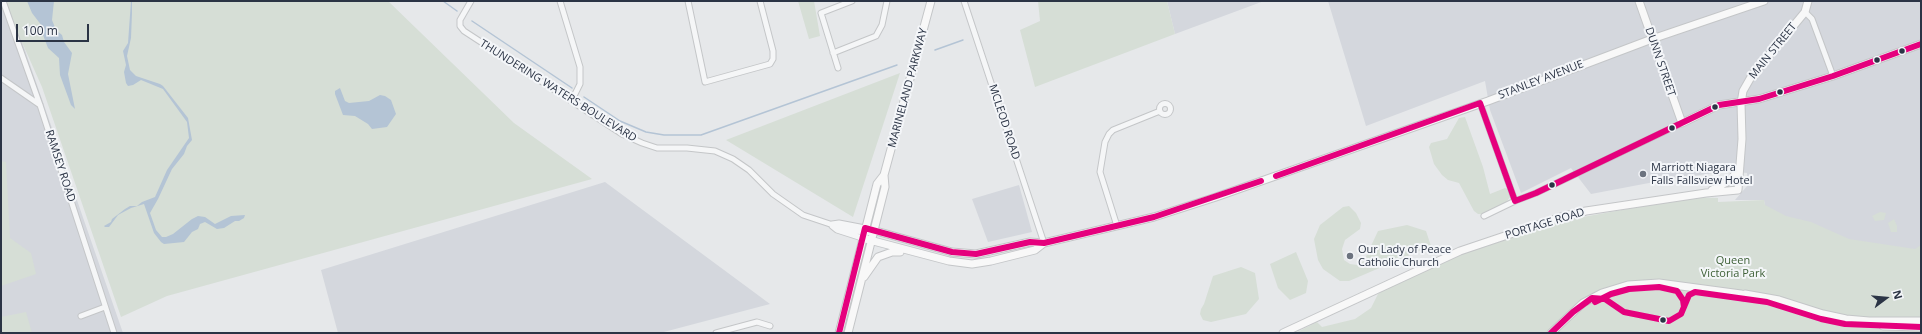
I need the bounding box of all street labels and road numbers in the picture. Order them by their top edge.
street label: MAIN STREET [1746,20,1800,82]
street label: DUNN STREET [1642,26,1678,98]
street label: MARINELAND PARKWAY [886,27,930,149]
street label: THUNDERING WATERS BOULEVARD [477,37,639,145]
street label: STANLEY AVENUE [1497,58,1585,102]
street label: MCLEOD ROAD [986,83,1022,161]
street label: RAMSEY ROAD [42,128,78,204]
street label: PORTAGE ROAD [1504,206,1586,242]

